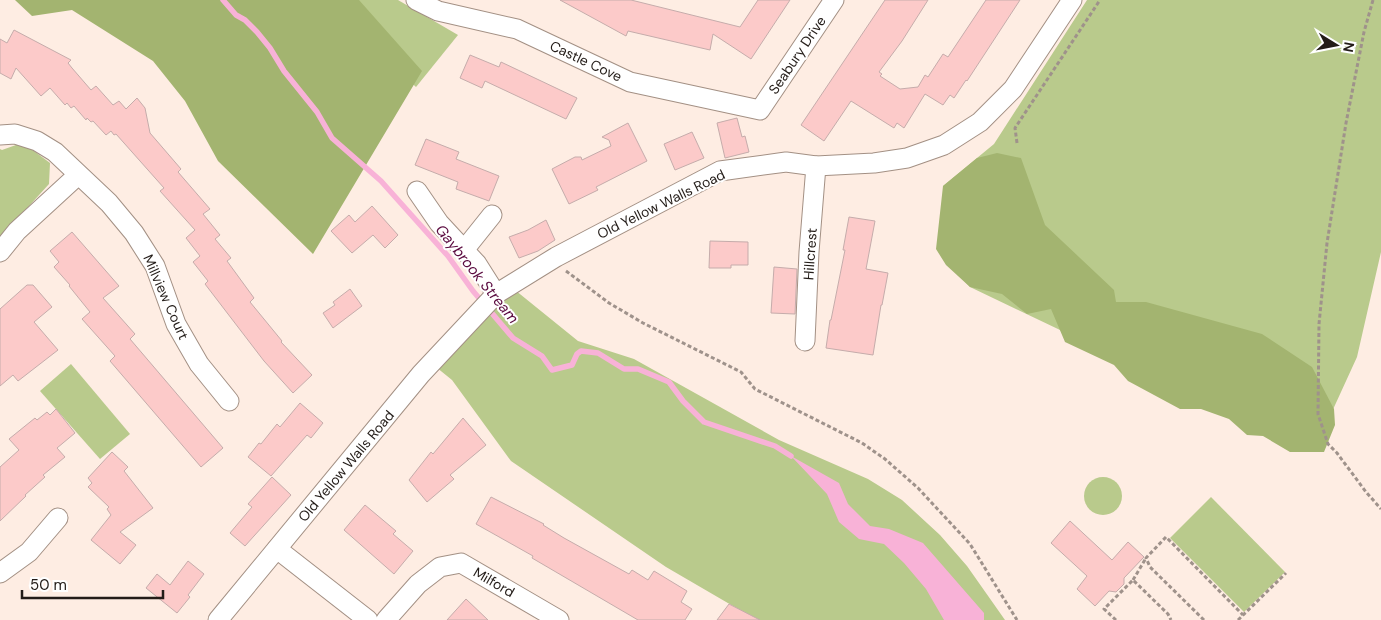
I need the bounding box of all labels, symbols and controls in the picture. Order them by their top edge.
street label: Seabury Drive [764,12,830,97]
north arrow [1311,20,1361,70]
street label: Castle Cove [547,36,625,86]
text: N [1339,41,1359,54]
street label: Old Yellow Walls Road [594,165,728,243]
water label: Gaybrook Stream [431,220,523,328]
street label: Hillcrest [799,227,821,281]
street label: Millview Court [139,252,193,342]
street label: Old Yellow Walls Road [294,407,398,525]
street label: Milford [470,563,518,601]
scale bar [22,568,164,600]
text: 50 m [30,575,67,595]

